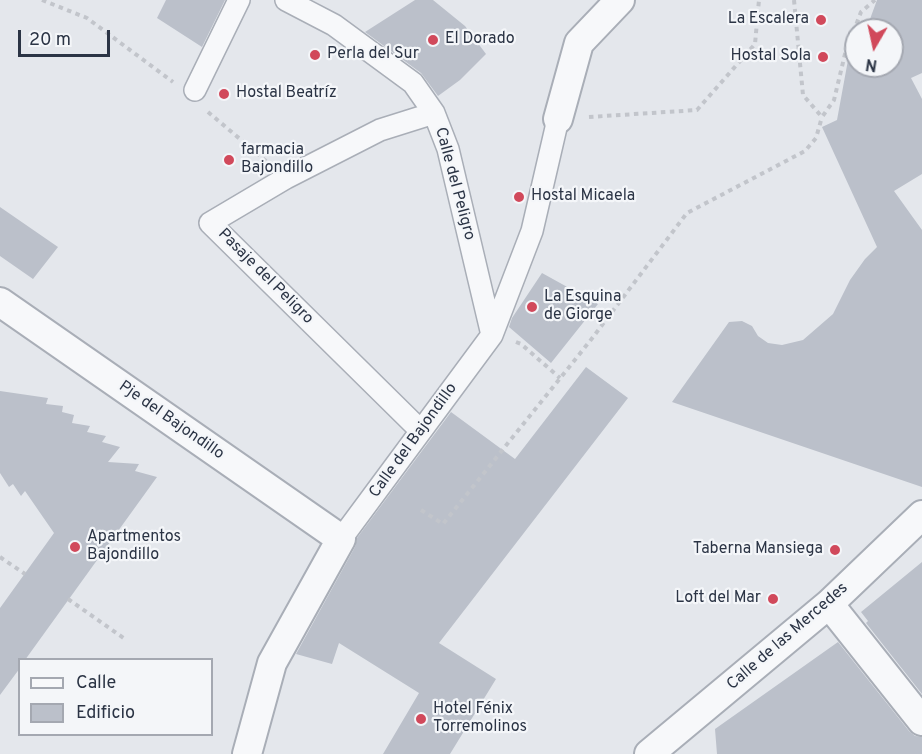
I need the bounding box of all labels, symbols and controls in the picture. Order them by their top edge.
place label: La Escalera [728,10,809,30]
marker: La Escalera [814,13,828,27]
scale bar [21,18,112,56]
north arrow [844,18,904,78]
text: 20 m [29,29,71,52]
place label: El Dorado [445,30,515,50]
marker: El Dorado [426,33,440,47]
place label: Perla del Sur [327,45,419,65]
place label: Hostal Sola [731,47,811,67]
marker: Perla del Sur [308,48,322,62]
marker: Hostal Sola [816,50,830,64]
text: N [864,53,879,75]
place label: Hostal Beatríz [236,84,337,104]
marker: Hostal Beatríz [217,87,231,101]
street label: Calle del Peligro [430,126,478,242]
place label: farmacia Bajondillo [241,141,313,179]
marker: farmacia Bajondillo [222,153,236,167]
place label: Hostal Micaela [531,187,635,207]
marker: Hostal Micaela [512,190,526,204]
street label: Pasaje del Peligro [213,225,317,329]
place label: La Esquina de Giorge [544,288,621,326]
marker: La Esquina de Giorge [525,300,539,314]
street label: Pje del Bajondillo [115,378,227,464]
street label: Calle del Bajondillo [366,380,462,502]
place label: Apartmentos Bajondillo [87,528,181,566]
marker: Apartmentos Bajondillo [68,540,82,554]
place label: Taberna Mansiega [693,540,823,560]
marker: Taberna Mansiega [828,543,842,557]
street label: Calle de las Mercedes [724,579,852,695]
place label: Loft del Mar [675,589,761,609]
marker: Loft del Mar [766,592,780,606]
legend [18,658,213,736]
text: Calle [76,672,116,695]
place label: Hotel Fénix Torremolinos [433,700,527,738]
text: Edificio [76,702,135,725]
marker: Hotel Fénix Torremolinos [414,712,428,726]

